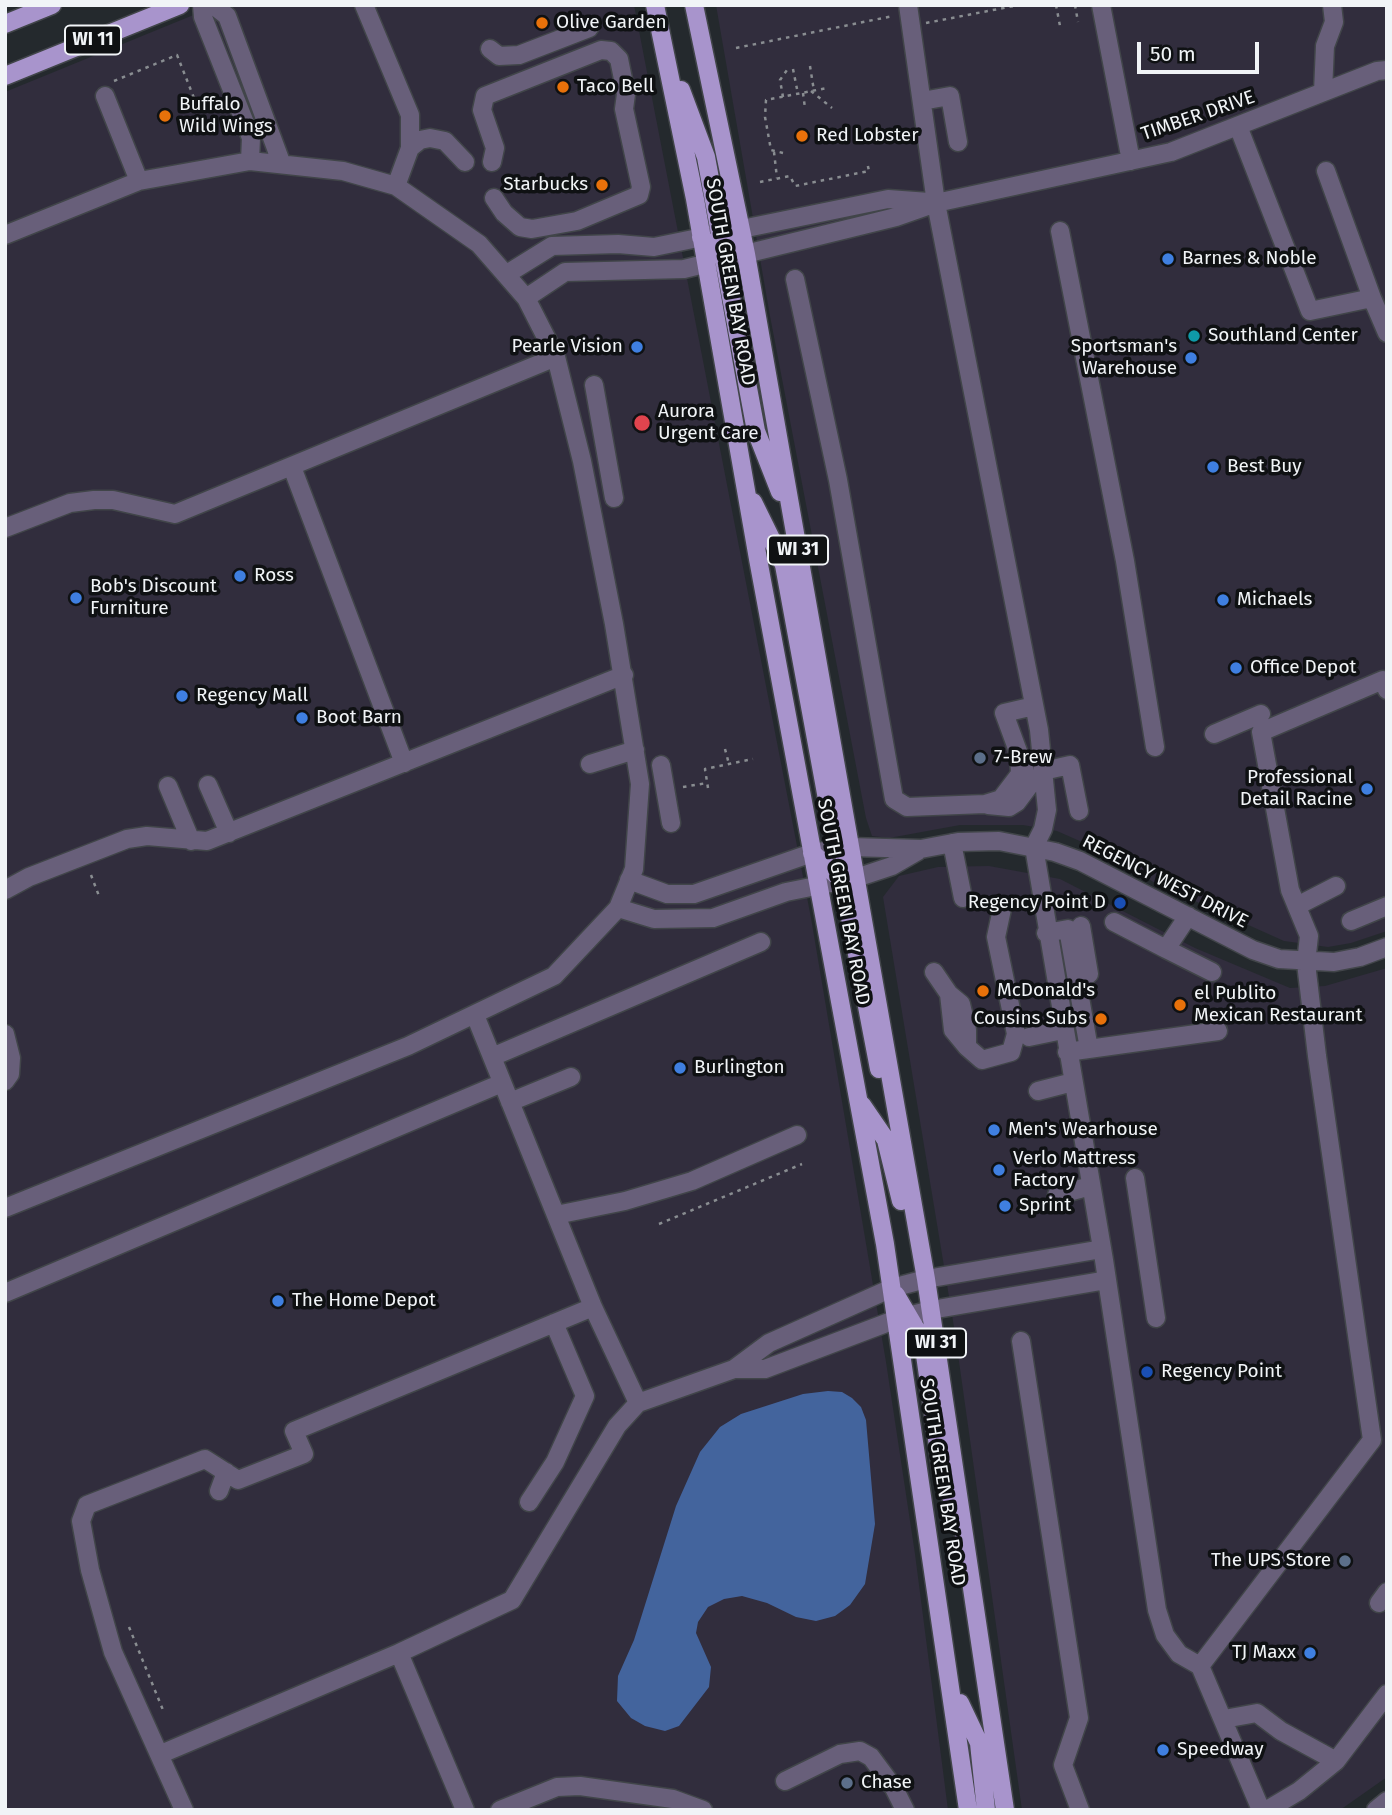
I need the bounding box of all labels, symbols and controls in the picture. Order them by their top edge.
place label: Olive Garden [556,12,667,34]
marker: Olive Garden [534,15,550,31]
road number: WI 11 [65,26,121,55]
scale bar [1140,28,1262,72]
text: 50 m [1150,41,1196,67]
place label: Taco Bell [577,76,654,98]
marker: Taco Bell [555,79,571,95]
street label: TIMBER DRIVE [1138,86,1258,146]
place label: Buffalo Wild Wings [179,94,273,138]
marker: Buffalo Wild Wings [157,108,173,124]
place label: Red Lobster [816,125,918,147]
marker: Red Lobster [794,128,810,144]
place label: Starbucks [503,174,588,196]
marker: Starbucks [594,177,610,193]
street label: SOUTH GREEN BAY ROAD [701,177,759,387]
place label: Barnes & Noble [1182,248,1317,270]
marker: Barnes & Noble [1160,251,1176,267]
place label: Southland Center [1208,325,1358,347]
marker: Southland Center [1186,328,1202,344]
place label: Pearle Vision [511,336,623,358]
place label: Sportsman's Warehouse [1071,336,1177,380]
marker: Pearle Vision [629,339,645,355]
marker: Sportsman's Warehouse [1183,350,1199,366]
place label: Aurora Urgent Care [658,401,758,445]
marker: Aurora Urgent Care [632,413,652,433]
place label: Best Buy [1227,456,1302,478]
marker: Best Buy [1205,459,1221,475]
road number: WI 31 [768,536,828,564]
place label: Ross [254,565,294,587]
marker: Ross [232,568,248,584]
place label: Bob's Discount Furniture [90,576,217,620]
place label: Michaels [1237,589,1312,611]
marker: Bob's Discount Furniture [68,590,84,606]
marker: Michaels [1215,592,1231,608]
place label: Office Depot [1250,657,1356,679]
marker: Office Depot [1228,660,1244,676]
place label: Regency Mall [196,685,308,707]
marker: Regency Mall [174,688,190,704]
place label: Boot Barn [316,707,402,729]
marker: Boot Barn [294,710,310,726]
place label: 7-Brew [994,747,1052,769]
marker: 7-Brew [972,750,988,766]
place label: Professional Detail Racine [1240,767,1353,811]
marker: Professional Detail Racine [1359,781,1375,797]
street label: SOUTH GREEN BAY ROAD [812,797,874,1007]
street label: REGENCY WEST DRIVE [1078,830,1252,934]
place label: Regency Point D [968,892,1106,914]
marker: Regency Point D [1112,895,1128,911]
place label: McDonald's [997,980,1095,1002]
marker: McDonald's [975,983,991,999]
place label: el Publito Mexican Restaurant [1194,983,1362,1027]
marker: el Publito Mexican Restaurant [1172,997,1188,1013]
place label: Cousins Subs [974,1008,1087,1030]
marker: Cousins Subs [1093,1011,1109,1027]
place label: Burlington [694,1057,785,1079]
marker: Burlington [672,1060,688,1076]
place label: Men's Wearhouse [1008,1119,1158,1141]
marker: Men's Wearhouse [986,1122,1002,1138]
place label: Verlo Mattress Factory [1013,1148,1136,1192]
marker: Verlo Mattress Factory [991,1162,1007,1178]
place label: Sprint [1019,1195,1071,1217]
marker: Sprint [997,1198,1013,1214]
place label: The Home Depot [292,1290,436,1312]
marker: The Home Depot [270,1293,286,1309]
road number: WI 31 [906,1328,966,1358]
place label: Regency Point [1161,1361,1282,1383]
marker: Regency Point [1139,1364,1155,1380]
street label: SOUTH GREEN BAY ROAD [914,1377,970,1587]
place label: The UPS Store [1211,1550,1331,1572]
marker: The UPS Store [1337,1553,1353,1569]
place label: TJ Maxx [1232,1642,1296,1664]
marker: TJ Maxx [1302,1645,1318,1661]
place label: Speedway [1177,1739,1264,1761]
marker: Speedway [1155,1742,1171,1758]
place label: Chase [861,1772,912,1794]
marker: Chase [839,1775,855,1791]

